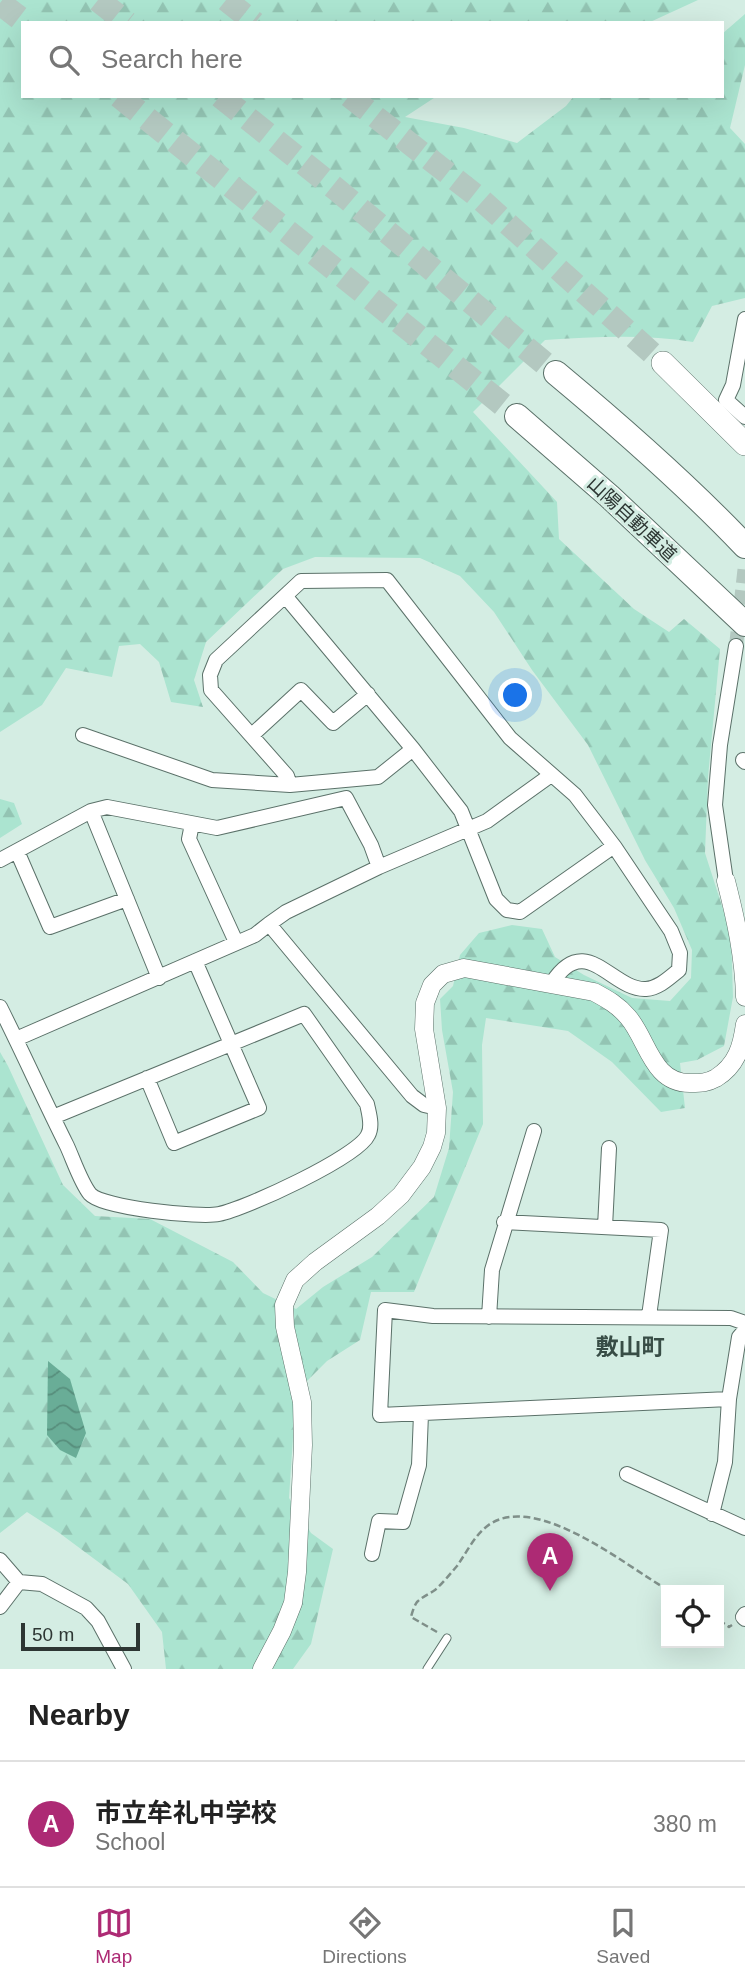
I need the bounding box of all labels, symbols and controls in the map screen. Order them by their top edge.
search box [21,21,724,98]
icon: search [45,41,83,79]
text: Search here [101,44,243,74]
street label: 山陽自動車道 [583,472,681,566]
your location [498,678,532,712]
district label: 敷山町 [596,1334,665,1360]
pin: A [527,1533,573,1591]
map controls [661,1585,724,1648]
button: locate [661,1585,724,1648]
scale bar [21,1620,140,1652]
text: 50 m [32,1624,74,1645]
text: Nearby [28,1698,130,1731]
text: 市立牟礼中学校 [95,1798,277,1828]
text: A [43,1811,59,1837]
text: 380 m [653,1811,717,1837]
text: School [95,1829,165,1855]
tab: Map [95,1904,133,1968]
tab: Directions [322,1904,407,1968]
tab: Saved [596,1904,650,1968]

